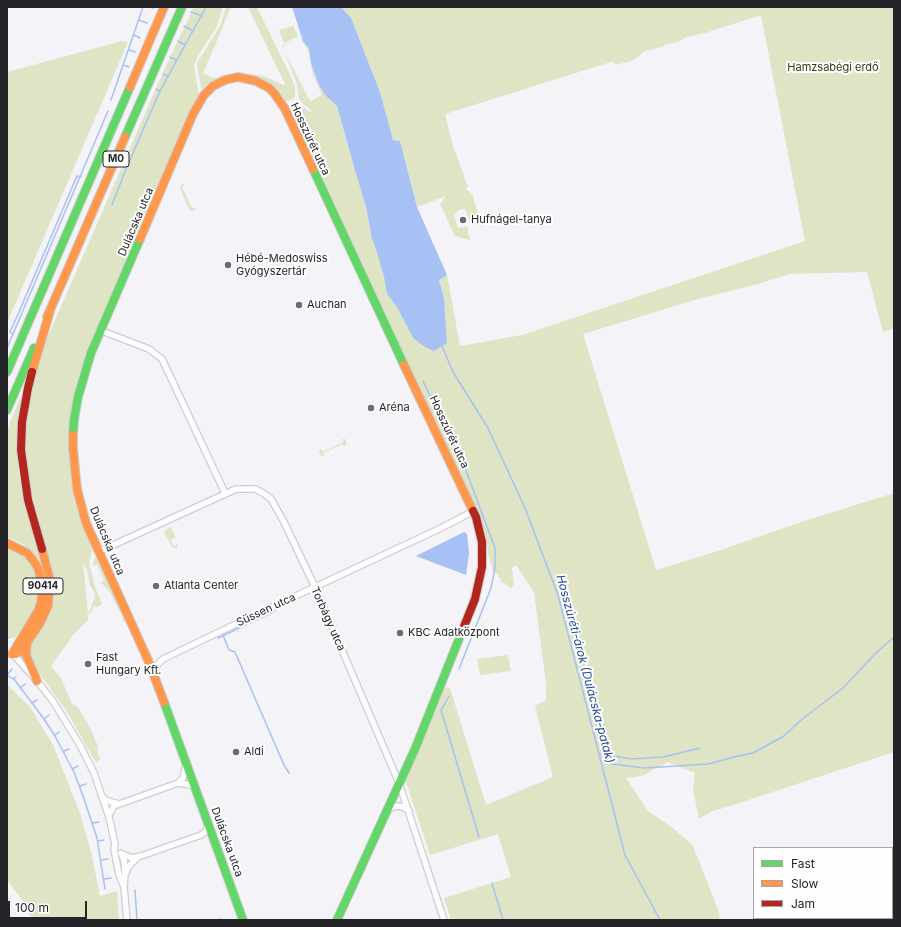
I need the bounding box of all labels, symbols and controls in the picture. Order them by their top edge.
park label: Hamzsabégi erdő [787,61,879,75]
street label: Hosszúrét utca [287,101,333,177]
road number: M0 [103,151,129,167]
street label: Dulácska utca [116,186,156,258]
place label: Hufnágel-tanya [471,213,552,227]
marker: Hufnágel-tanya [458,215,468,225]
place label: Hébé-Medoswiss Gyógyszertár [236,252,328,278]
marker: Hébé-Medoswiss Gyógyszertár [223,260,233,270]
place label: Auchan [307,298,347,312]
marker: Auchan [294,300,304,310]
street label: Hosszúrét utca [426,394,472,470]
place label: Aréna [379,401,410,415]
marker: Aréna [366,403,376,413]
street label: Dulácska utca [87,505,127,577]
water label: Hosszúréti-árok (Dulácska-patak) [553,573,617,765]
road number: 90414 [23,578,63,594]
place label: Atlanta Center [164,579,238,593]
marker: Atlanta Center [151,581,161,591]
street label: Torbágy utca [308,585,348,653]
street label: Süssen utca [234,591,298,629]
place label: KBC Adatközpont [408,626,500,640]
marker: KBC Adatközpont [395,628,405,638]
place label: Fast Hungary Kft. [96,651,162,677]
marker: Fast Hungary Kft. [83,659,93,669]
place label: Aldi [244,745,264,759]
marker: Aldi [231,747,241,757]
street label: Dulácska utca [208,805,246,879]
legend [753,847,893,919]
text: Fast [791,856,815,871]
text: Slow [791,876,818,891]
scale bar [10,893,89,919]
text: Jam [791,896,815,911]
text: 100 m [15,900,49,915]

